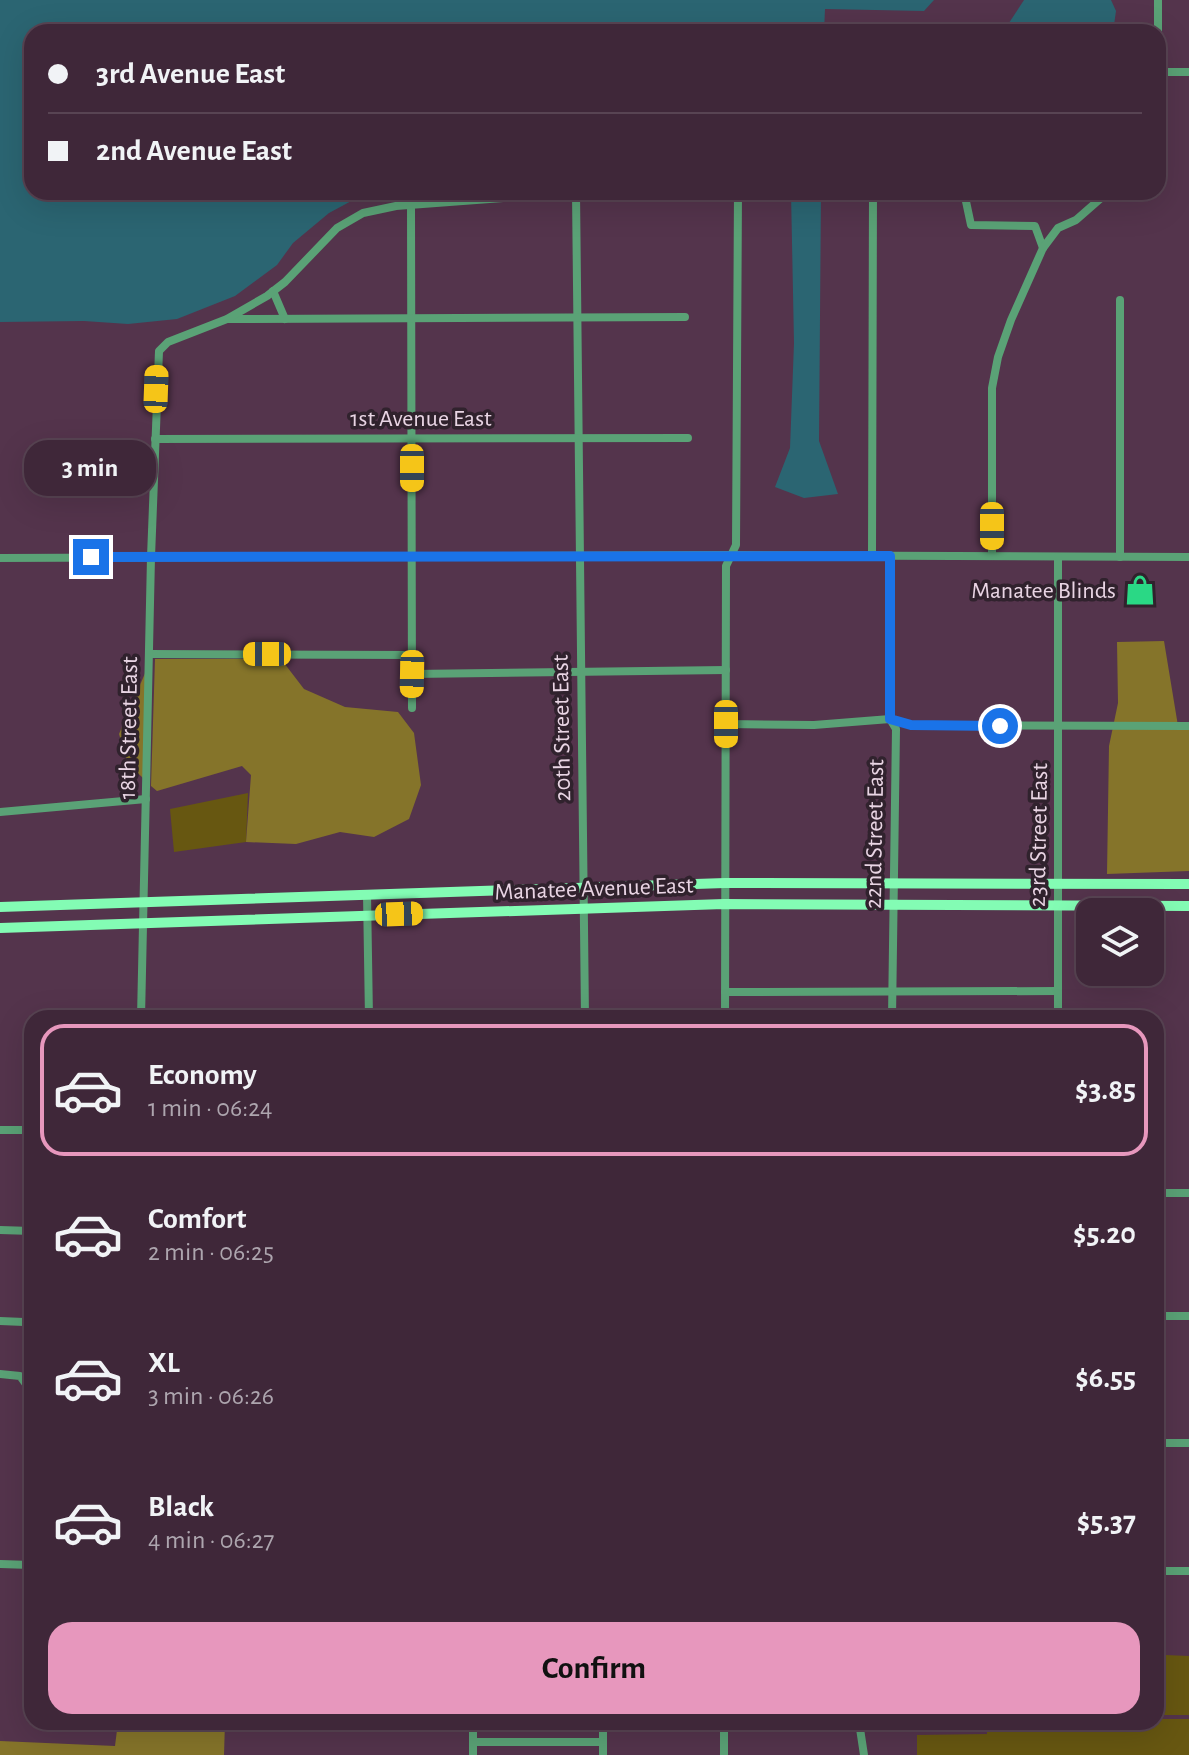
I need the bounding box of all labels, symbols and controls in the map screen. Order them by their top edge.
text: 3rd Avenue East [96,59,285,89]
text: 2nd Avenue East [96,136,292,166]
car [143,365,169,413]
street label: 1st Avenue East [350,407,492,431]
callout: 3 min [25,441,157,497]
car [400,444,424,492]
text: 3 min [62,455,118,481]
car [980,502,1004,550]
route end [73,539,109,575]
shop icon: Manatee Blinds [1123,573,1157,607]
place label: Manatee Blinds [971,579,1116,603]
car [243,642,291,666]
car [400,650,424,698]
street label: 20th Street East [549,654,575,802]
street label: 18th Street East [116,656,142,800]
car [714,700,738,748]
route start [982,708,1018,744]
street label: 22nd Street East [862,759,888,909]
street label: 23rd Street East [1026,762,1052,907]
street label: Manatee Avenue East [494,874,694,904]
map controls [1076,898,1164,986]
button: layers [1076,898,1164,986]
car [375,901,423,927]
icon: car [52,1054,124,1126]
text: Economy [148,1060,257,1090]
text: $3.85 [1075,1075,1136,1105]
text: 1 min · 06:24 [148,1095,273,1121]
icon: car [52,1198,124,1270]
text: Comfort [148,1204,247,1234]
text: $5.20 [1073,1219,1136,1249]
text: 2 min · 06:25 [148,1239,274,1265]
icon: car [52,1342,124,1414]
text: XL [148,1348,180,1378]
text: $6.55 [1075,1363,1136,1393]
text: 3 min · 06:26 [148,1383,274,1409]
icon: car [52,1486,124,1558]
text: Black [148,1492,214,1522]
text: $5.37 [1077,1507,1136,1537]
text: 4 min · 06:27 [148,1527,274,1553]
button: Confirm [48,1622,1140,1714]

